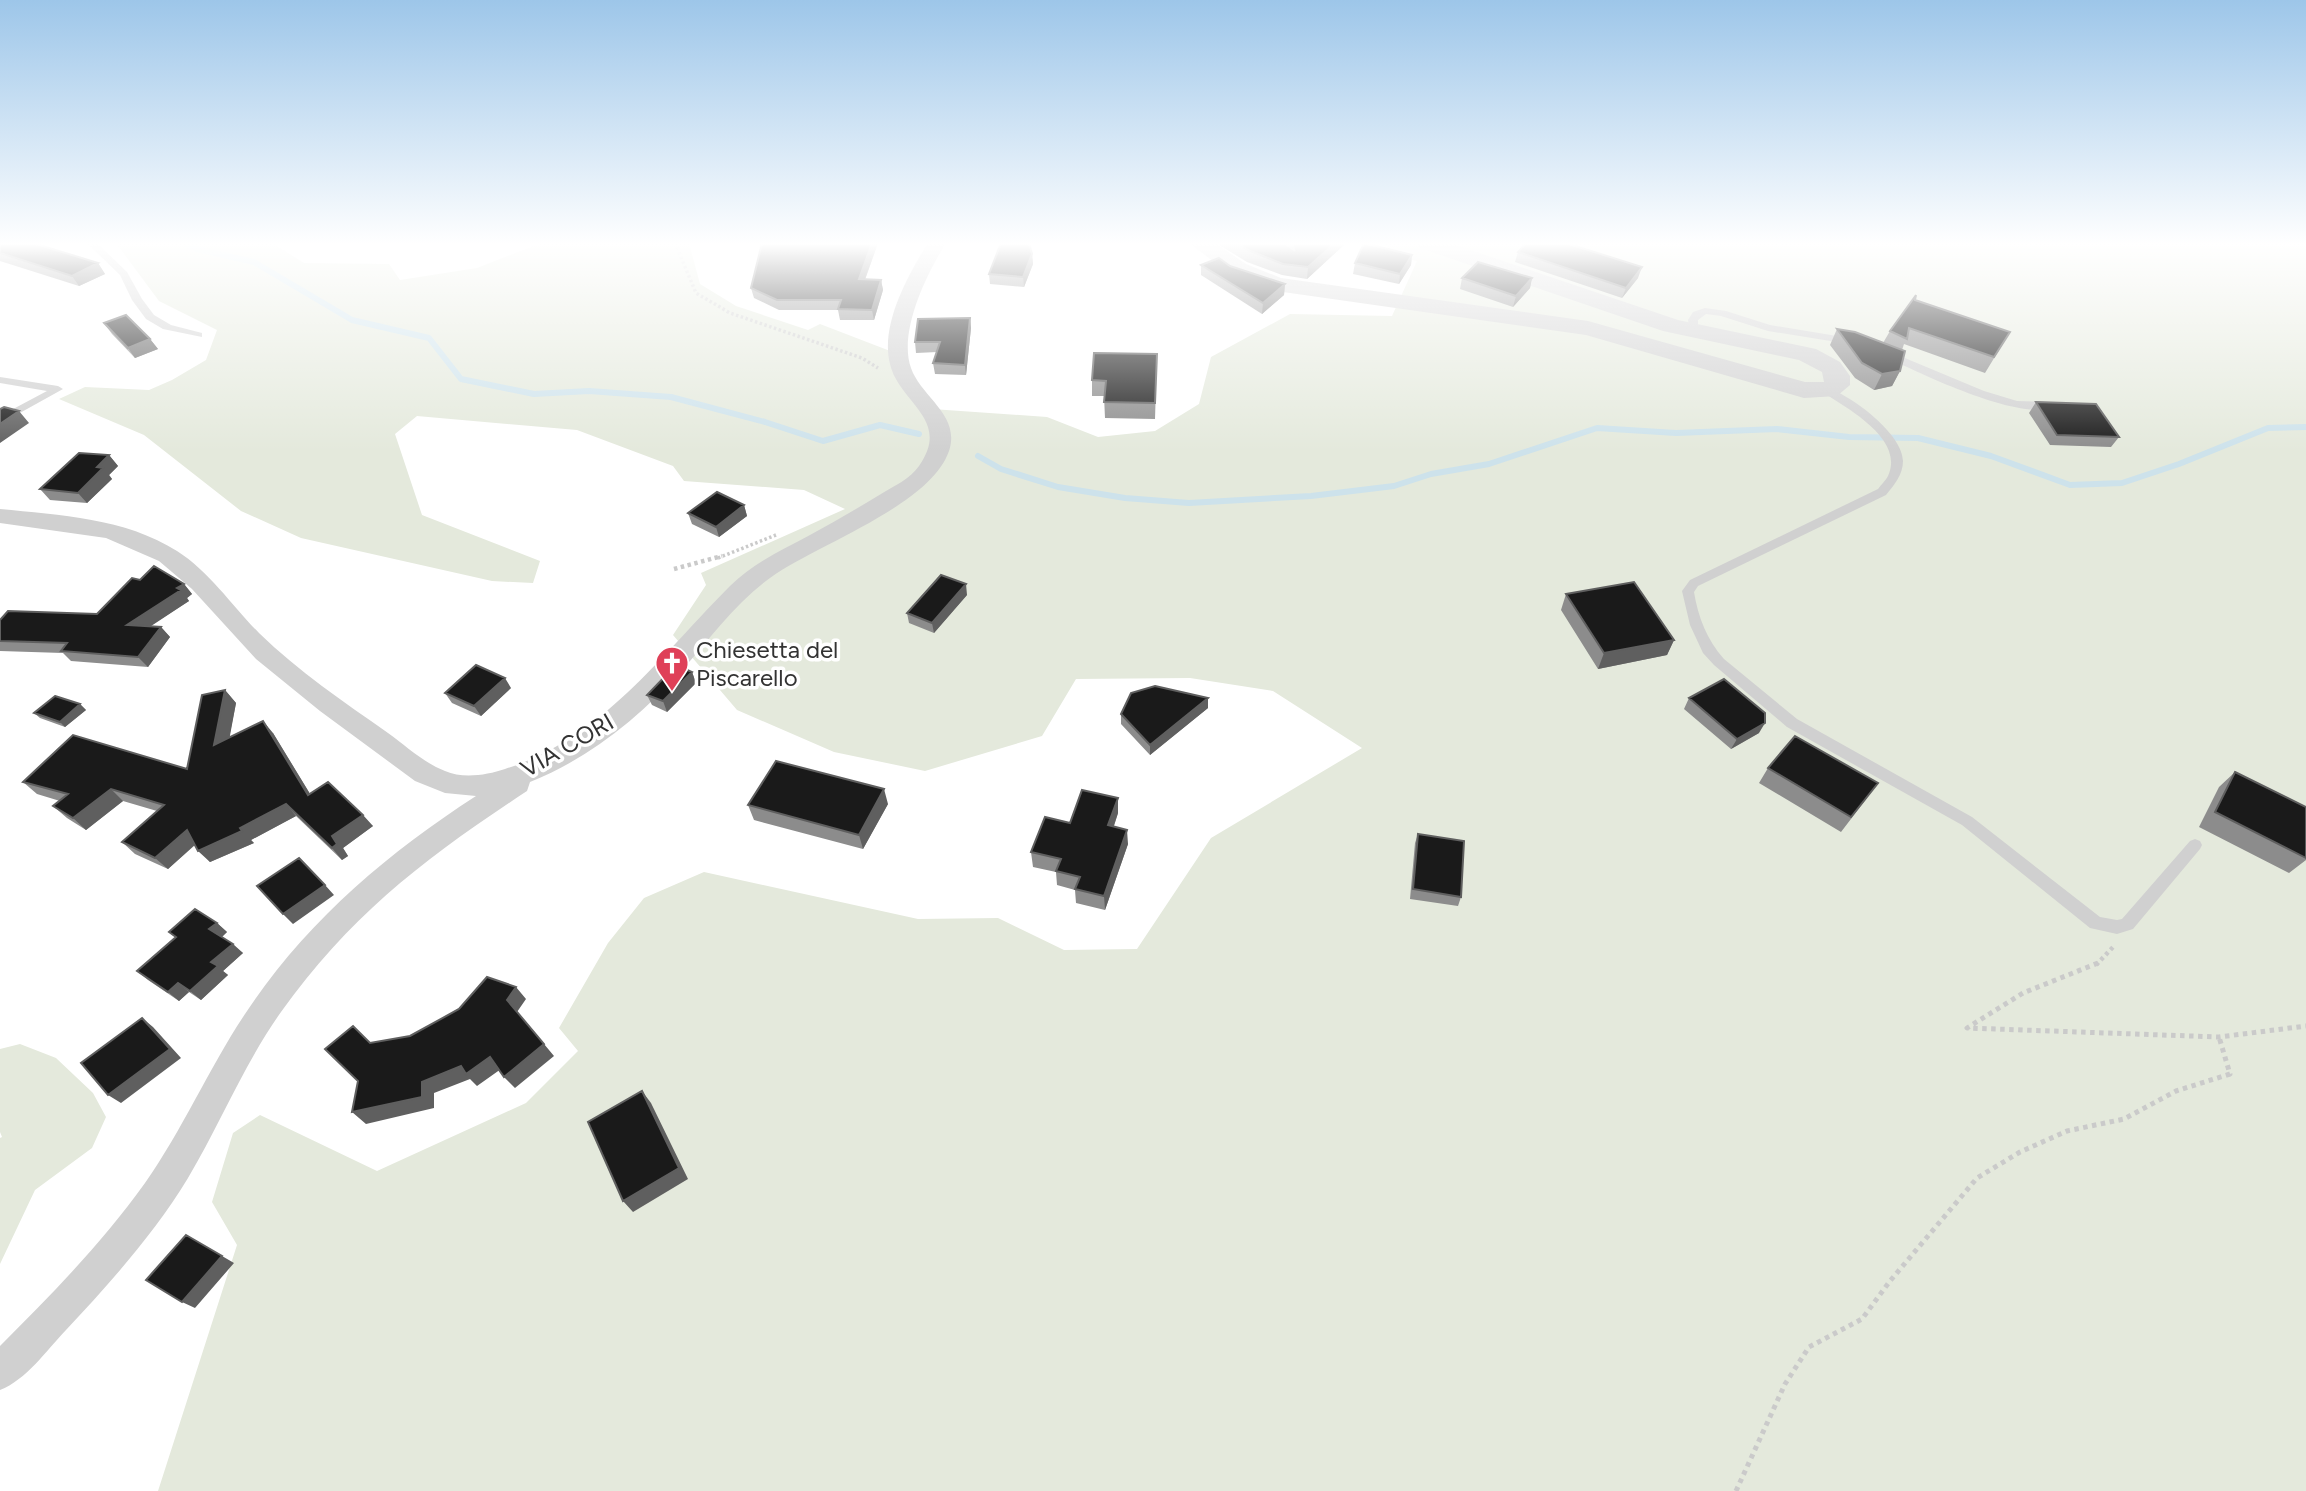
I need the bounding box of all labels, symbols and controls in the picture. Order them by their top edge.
place label: Chiesetta del Piscarello [696,635,838,692]
church icon: Chiesetta del Piscarello [653,644,691,693]
street label: VIA CORI [515,707,619,783]

